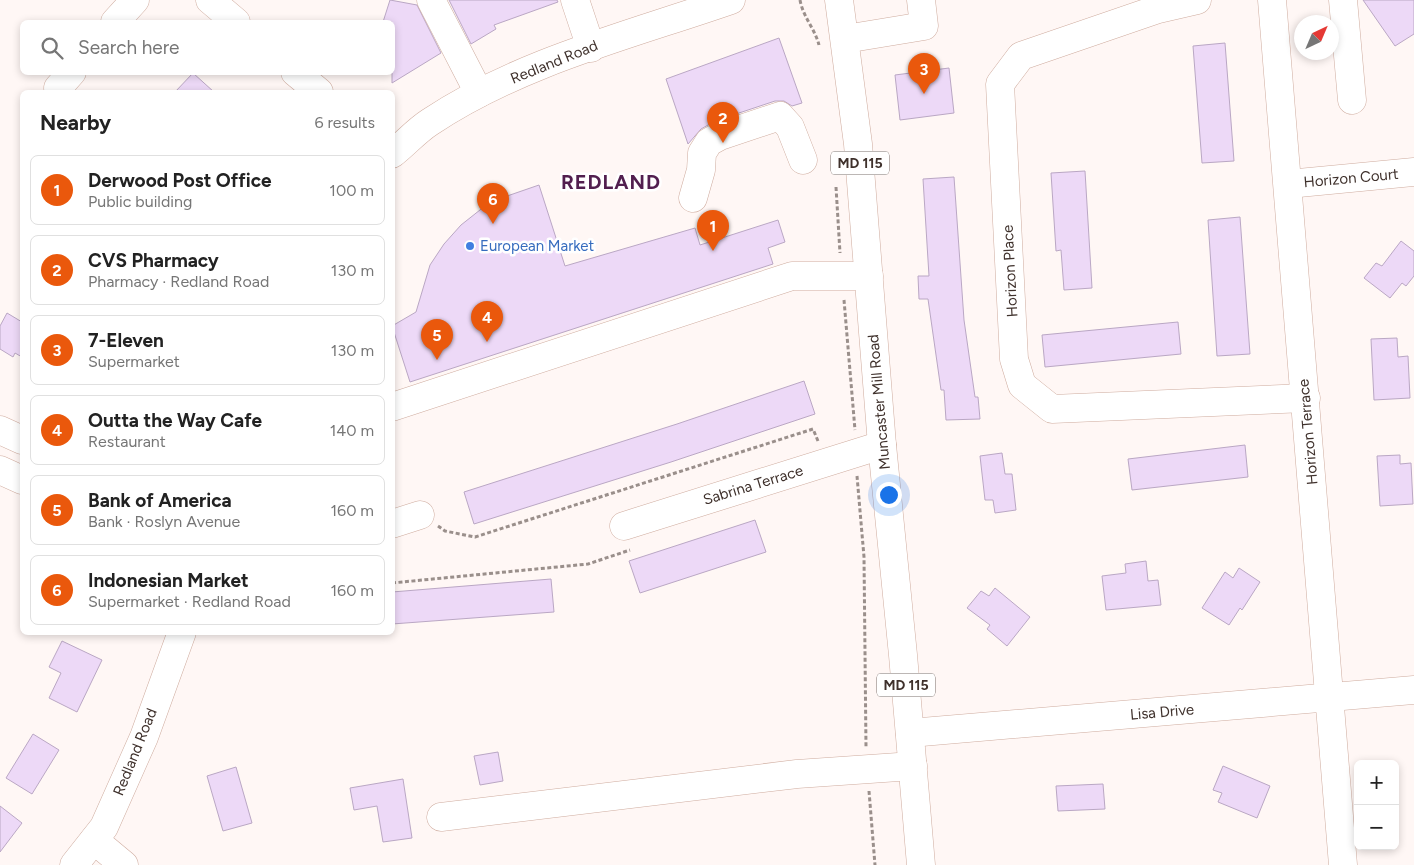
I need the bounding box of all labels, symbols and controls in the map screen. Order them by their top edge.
north arrow [1294,15,1339,60]
search box [20,20,395,75]
icon: search [38,34,66,62]
text: Search here [78,36,180,59]
street label: Redland Road [508,36,600,88]
pin: 3 [908,53,940,94]
pin: 2 [707,102,739,143]
text: Nearby [40,110,111,135]
text: 6 results [314,113,375,132]
road number: MD 115 [831,152,889,174]
street label: Horizon Court [1303,165,1400,191]
text: Derwood Post Office [88,169,272,192]
district label: REDLAND [561,170,661,194]
text: 1 [54,181,60,200]
text: 100 m [329,181,374,200]
pin: 6 [477,183,509,224]
text: Public building [88,192,192,211]
pin: 1 [697,210,729,251]
street label: Horizon Place [999,224,1021,318]
place label: European Market [480,237,595,255]
marker: European Market [464,240,476,252]
text: CVS Pharmacy [88,249,219,272]
text: 2 [52,261,62,280]
text: 130 m [331,261,374,280]
text: Pharmacy · Redland Road [88,272,269,291]
pin: 4 [471,301,503,342]
pin: 5 [421,319,453,360]
text: 7-Eleven [88,329,164,352]
street label: Muncaster Mill Road [864,334,894,470]
text: 3 [53,341,61,360]
text: 130 m [331,341,374,360]
text: Supermarket [88,352,180,371]
street label: Horizon Terrace [1294,378,1322,486]
text: Outta the Way Cafe [88,409,262,432]
text: 4 [52,421,62,440]
text: 140 m [330,421,374,440]
text: Restaurant [88,432,166,451]
street label: Sabrina Terrace [701,461,805,509]
your location [876,482,902,508]
text: Bank of America [88,489,232,512]
text: 5 [52,501,62,520]
text: 160 m [331,501,374,520]
text: Bank · Roslyn Avenue [88,512,240,531]
text: Indonesian Market [88,569,249,592]
text: 6 [52,581,62,600]
text: 160 m [331,581,374,600]
text: Supermarket · Redland Road [88,592,291,611]
road number: MD 115 [877,674,935,696]
street label: Lisa Drive [1129,700,1195,724]
street label: Redland Road [109,706,161,798]
map controls [1354,760,1399,850]
button: + [1354,760,1399,805]
button: − [1354,805,1399,850]

